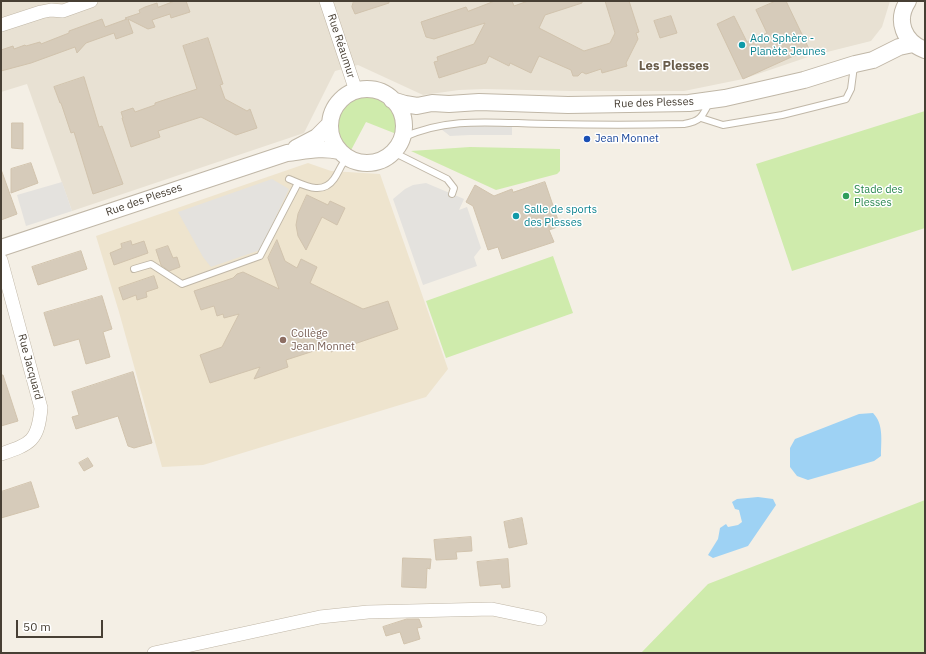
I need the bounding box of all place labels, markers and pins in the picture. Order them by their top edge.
place label: Ado Sphère - Planète Jeunes [750,32,826,58]
marker: Ado Sphère - Planète Jeunes [737,40,747,50]
place label: Jean Monnet [595,132,659,146]
marker: Jean Monnet [582,134,592,144]
place label: Stade des Plesses [854,183,903,209]
marker: Stade des Plesses [841,191,851,201]
place label: Salle de sports des Plesses [524,203,597,229]
marker: Salle de sports des Plesses [511,211,521,221]
place label: Collège Jean Monnet [291,327,355,353]
marker: Collège Jean Monnet [278,335,288,345]

